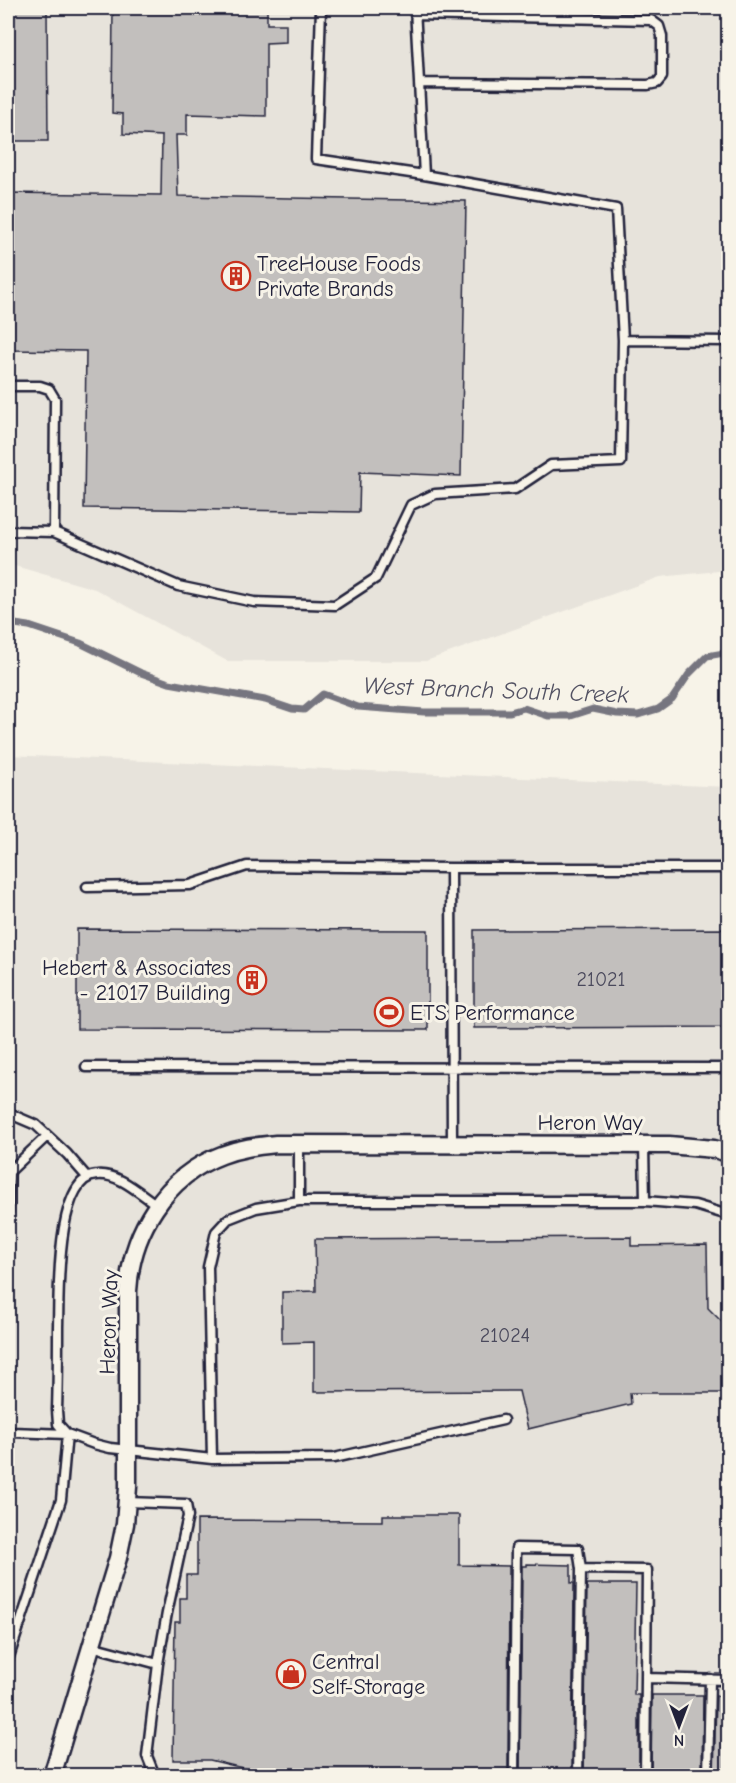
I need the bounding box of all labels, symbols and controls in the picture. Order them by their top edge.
place label: TreeHouse Foods Private Brands [257,251,421,302]
building icon: TreeHouse Foods Private Brands [220,260,252,292]
water label: West Branch South Creek [363,671,630,709]
place label: Hebert & Associates - 21017 Building [42,955,231,1006]
building icon: Hebert & Associates - 21017 Building [236,964,268,996]
house number: 21021 [577,968,625,991]
sports icon: ETS Performance [373,996,405,1028]
place label: ETS Performance [410,1000,575,1026]
street label: Heron Way [537,1110,643,1136]
street label: Heron Way [94,1269,124,1375]
house number: 21024 [480,1324,530,1347]
place label: Central Self-Storage [312,1649,425,1700]
shop icon: Central Self-Storage [275,1658,307,1690]
north arrow [649,1696,709,1756]
text: N [674,1731,684,1749]

